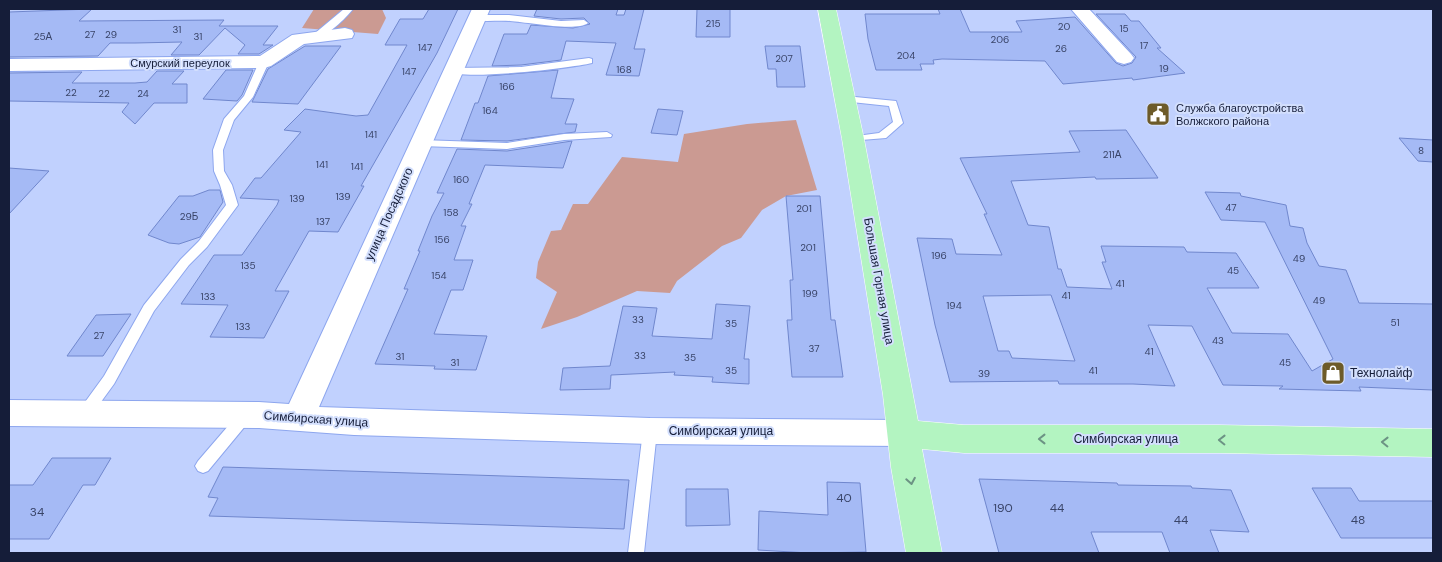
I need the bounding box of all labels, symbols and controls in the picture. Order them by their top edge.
house number: 215 [706,17,720,30]
house number: 20 [1058,20,1070,33]
house number: 15 [1119,22,1129,35]
house number: 31 [173,23,181,36]
house number: 27 [85,28,95,41]
house number: 29 [105,28,117,41]
house number: 25А [34,30,53,43]
house number: 31 [194,30,202,43]
house number: 206 [991,33,1009,46]
house number: 17 [1140,39,1148,52]
house number: 147 [418,41,432,54]
house number: 26 [1055,42,1067,55]
house number: 204 [897,49,915,62]
house number: 207 [775,52,793,65]
street label: Смурский переулок [130,56,230,70]
house number: 19 [1159,62,1169,75]
house number: 168 [616,63,632,76]
house number: 147 [402,65,416,78]
house number: 166 [499,80,515,93]
house number: 22 [65,86,77,99]
house number: 22 [98,87,110,100]
house number: 24 [137,87,149,100]
public building icon: Служба благоустройства Волжского района [1145,101,1171,127]
place label: Служба благоустройства Волжского района [1176,101,1304,128]
house number: 164 [482,104,498,117]
house number: 141 [365,128,377,141]
house number: 8 [1418,144,1424,157]
house number: 211А [1103,148,1122,161]
house number: 141 [316,158,328,171]
house number: 141 [351,160,363,173]
street label: улица Посадского [361,165,417,263]
house number: 160 [453,173,469,186]
house number: 139 [335,190,351,203]
house number: 139 [289,192,305,205]
house number: 47 [1225,201,1237,214]
house number: 201 [796,202,812,215]
house number: 158 [443,206,459,219]
house number: 29Б [180,210,199,223]
house number: 137 [316,215,330,228]
street label: Большая Горная улица [860,216,898,346]
house number: 156 [434,233,450,246]
house number: 201 [800,241,816,254]
house number: 196 [931,249,947,262]
house number: 49 [1293,252,1305,265]
house number: 135 [240,259,256,272]
house number: 45 [1227,264,1239,277]
house number: 154 [431,269,447,282]
house number: 41 [1115,277,1125,290]
house number: 199 [802,287,818,300]
house number: 41 [1061,289,1071,302]
house number: 133 [201,290,216,303]
house number: 49 [1313,294,1325,307]
house number: 194 [946,299,962,312]
house number: 33 [632,313,644,326]
house number: 51 [1390,316,1400,329]
house number: 35 [725,317,737,330]
house number: 133 [236,320,251,333]
house number: 27 [94,329,104,342]
house number: 43 [1212,334,1224,347]
house number: 37 [808,342,820,355]
house number: 41 [1144,345,1154,358]
house number: 33 [634,349,646,362]
house number: 31 [396,350,404,363]
house number: 35 [684,351,696,364]
house number: 31 [451,356,459,369]
house number: 45 [1279,356,1291,369]
shop icon: Технолайф [1320,360,1346,386]
house number: 35 [725,364,737,377]
house number: 41 [1088,364,1098,377]
place label: Технолайф [1350,365,1412,381]
house number: 39 [978,367,990,380]
street label: Симбирская улица [263,407,369,431]
street label: Симбирская улица [669,423,774,439]
street label: Симбирская улица [1074,431,1179,447]
one-way arrow [1038,434,1046,444]
one-way arrow [1218,434,1226,445]
one-way arrow [1380,437,1388,447]
one-way arrow [906,477,916,486]
house number: 40 [836,490,852,506]
house number: 190 [993,500,1013,516]
house number: 44 [1050,500,1064,516]
house number: 34 [30,504,44,520]
house number: 44 [1174,512,1188,528]
house number: 48 [1351,512,1365,528]

